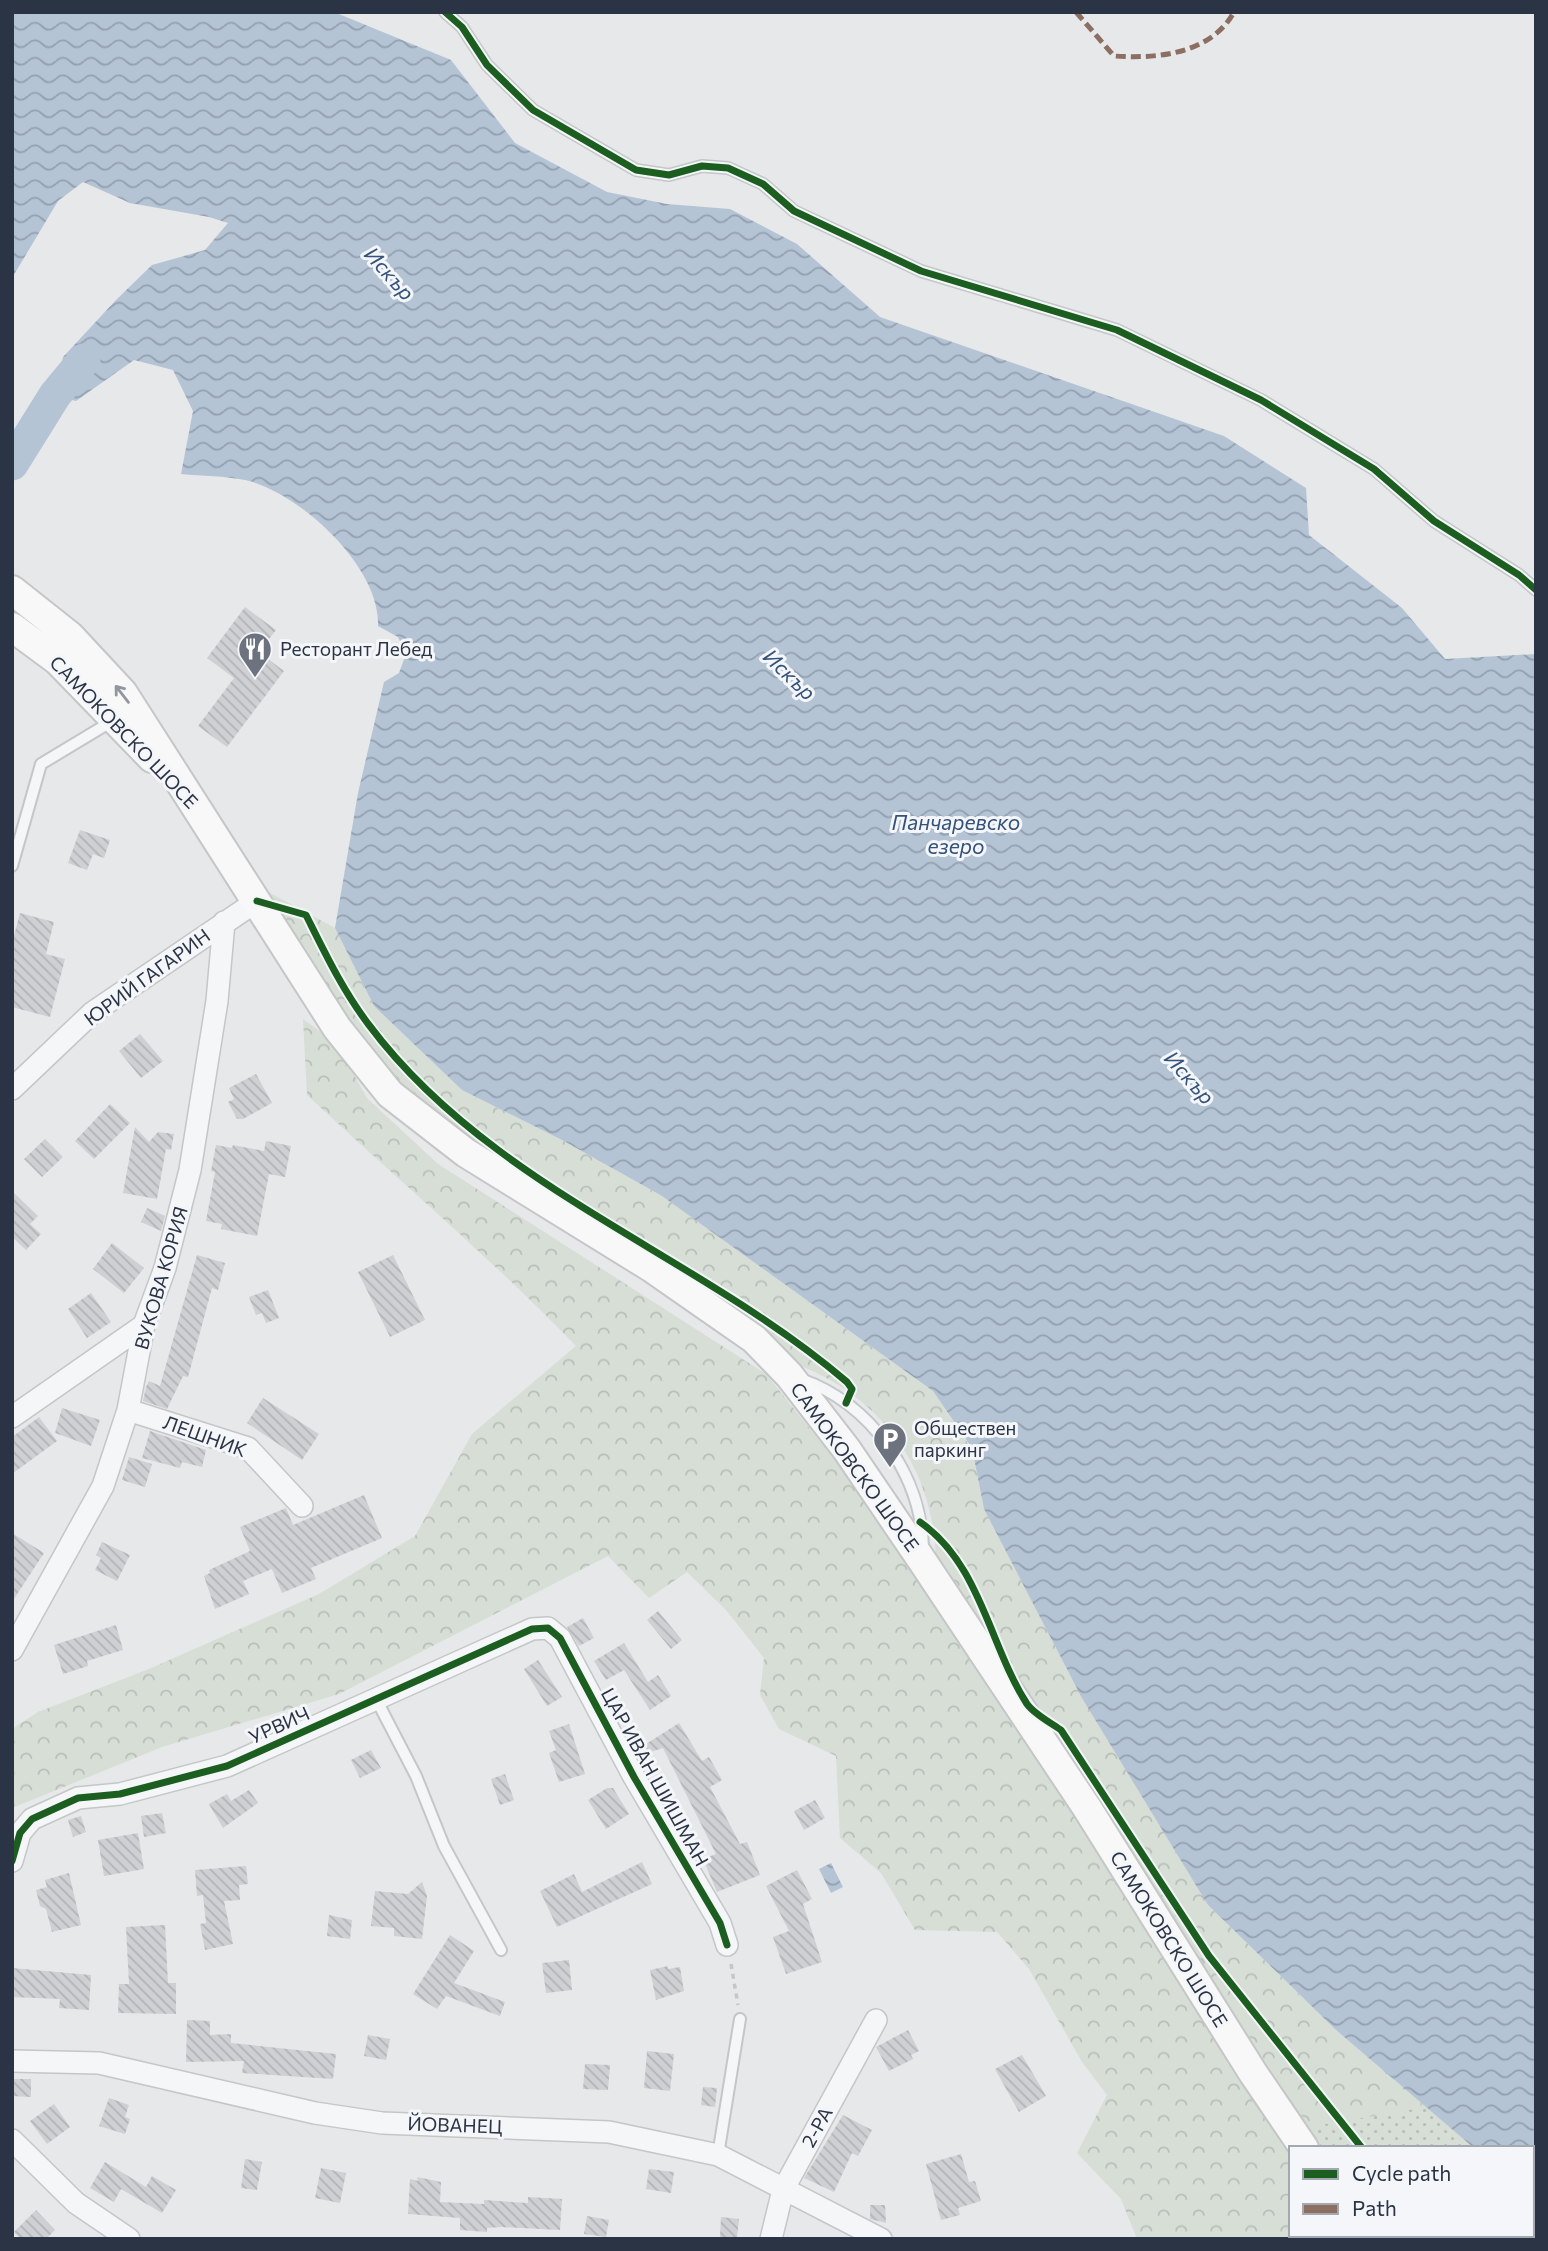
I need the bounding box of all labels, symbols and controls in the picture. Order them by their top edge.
water label: Искър [360,241,420,305]
restaurant icon: Ресторант Лебед [236,630,274,679]
place label: Ресторант Лебед [280,637,433,660]
water label: Искър [759,643,821,705]
street label: САМОКОВСКО ШОСЕ [45,651,203,813]
one-way arrow [115,685,130,703]
water label: Панчаревско езеро [892,809,1020,858]
street label: ЮРИЙ ГАГАРИН [79,923,214,1030]
water label: Искър [1160,1045,1220,1109]
street label: ВУКОВА КОРИЯ [129,1204,192,1352]
street label: САМОКОВСКО ШОСЕ [786,1378,924,1556]
street label: ЛЕШНИК [160,1410,250,1461]
place label: Обществен паркинг [914,1416,1016,1461]
parking icon: Обществен паркинг [871,1420,909,1469]
street label: ЦАР ИВАН ШИШМАН [597,1684,714,1870]
street label: УРВИЧ [245,1701,313,1748]
street label: САМОКОВСКО ШОСЕ [1106,1846,1233,2031]
street label: 2-РА [796,2103,837,2151]
street label: ЙОВАНЕЦ [407,2111,503,2138]
legend [1289,2146,1534,2237]
text: Cycle path [1352,2160,1451,2185]
text: Path [1352,2195,1397,2220]

